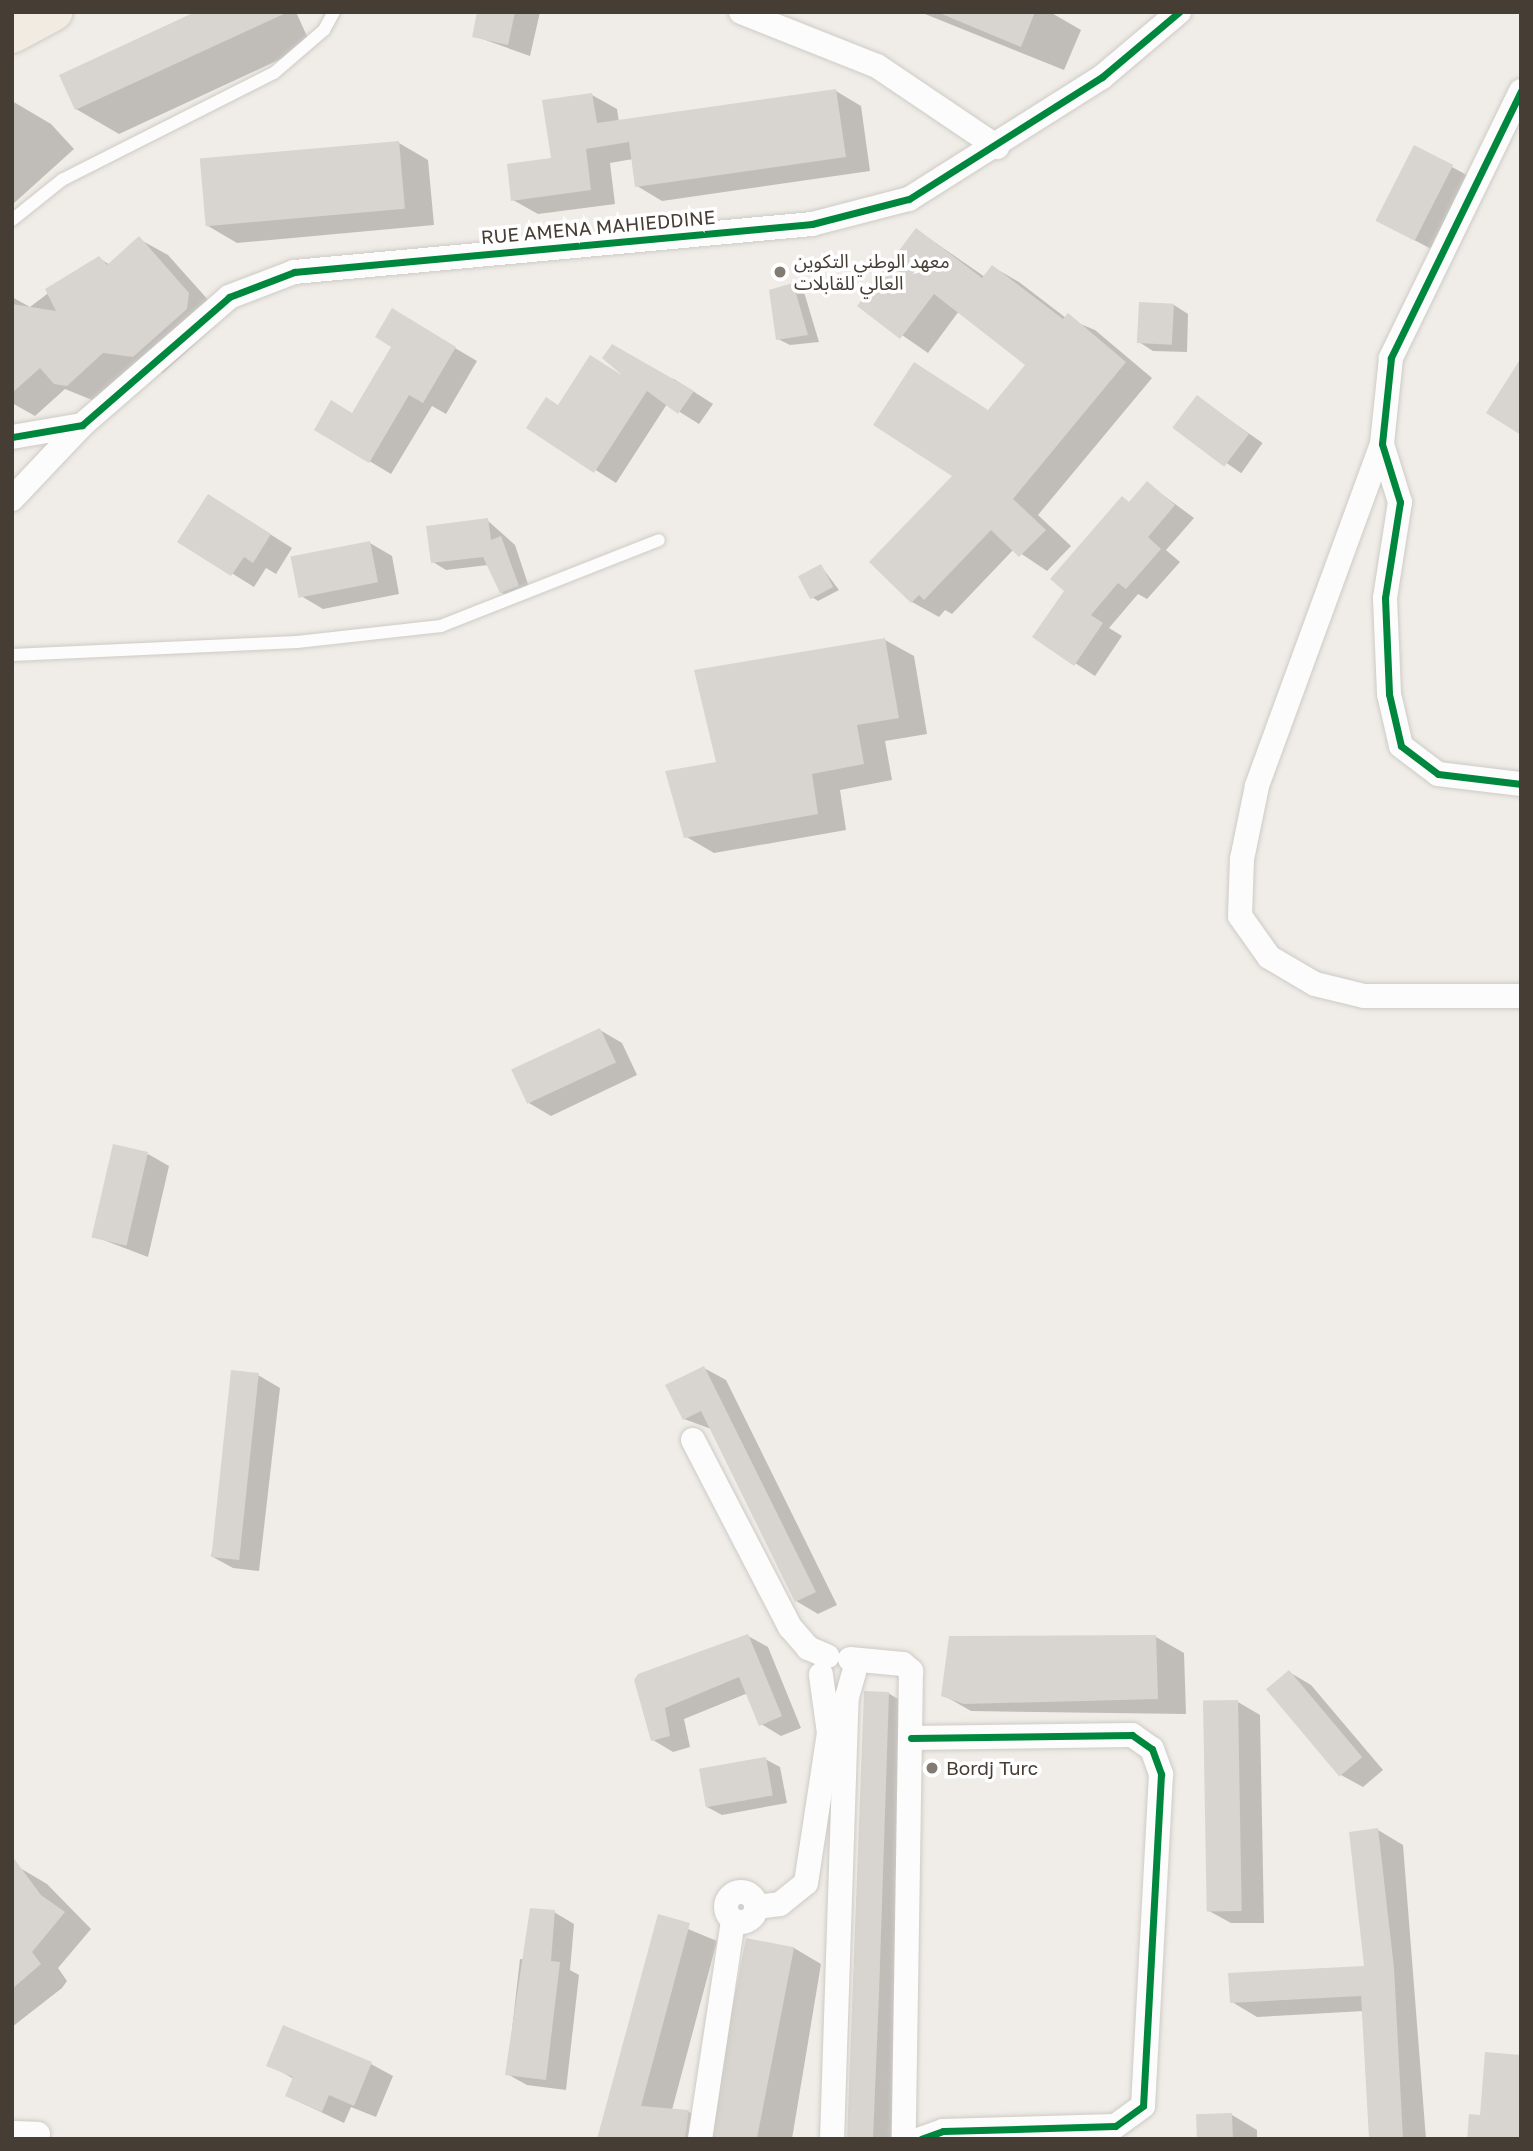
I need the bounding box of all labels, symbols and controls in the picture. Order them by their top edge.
street label: RUE AMENA MAHIEDDINE [480,205,716,249]
place label: معهد الوطني التكوين العالي للقابلات [794,250,950,294]
marker: معهد الوطني التكوين العالي للقابلات [772,264,788,280]
place label: Bordj Turc [946,1757,1038,1779]
marker: Bordj Turc [924,1760,940,1776]

